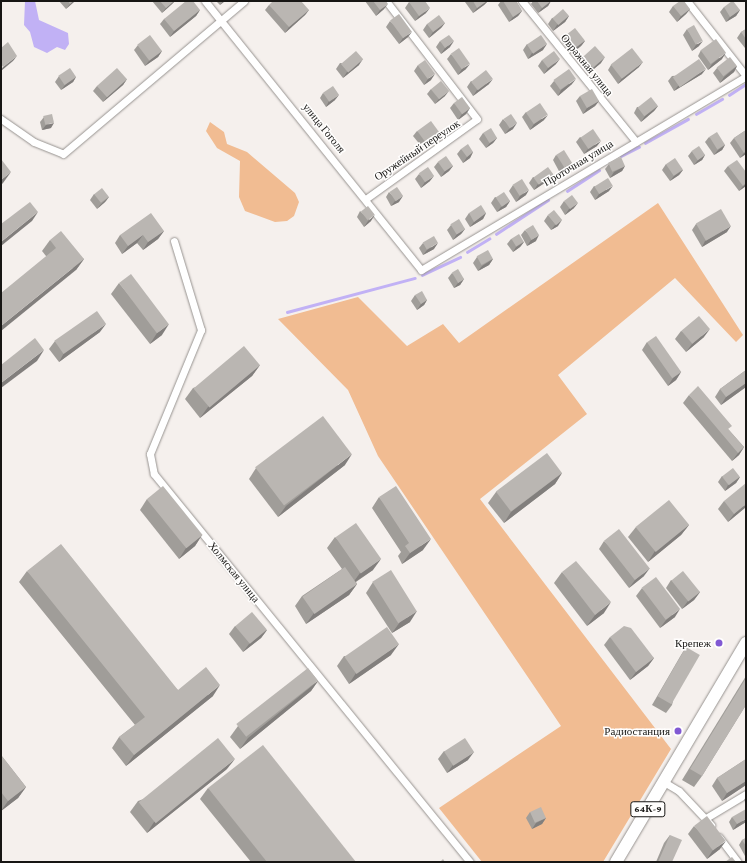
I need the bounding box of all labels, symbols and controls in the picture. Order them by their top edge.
street label: Овражная улица [558,31,616,99]
street label: улица Гоголя [300,100,348,156]
street label: Оружейный переулок [372,116,462,184]
street label: Проточная улица [541,137,615,189]
street label: Холмская улица [205,539,263,605]
place label: Крепеж [675,636,711,650]
marker: Крепеж [714,638,724,648]
place label: Радиостанция [604,724,670,738]
marker: Радиостанция [673,726,683,736]
road number: 64К-9 [630,801,666,817]

